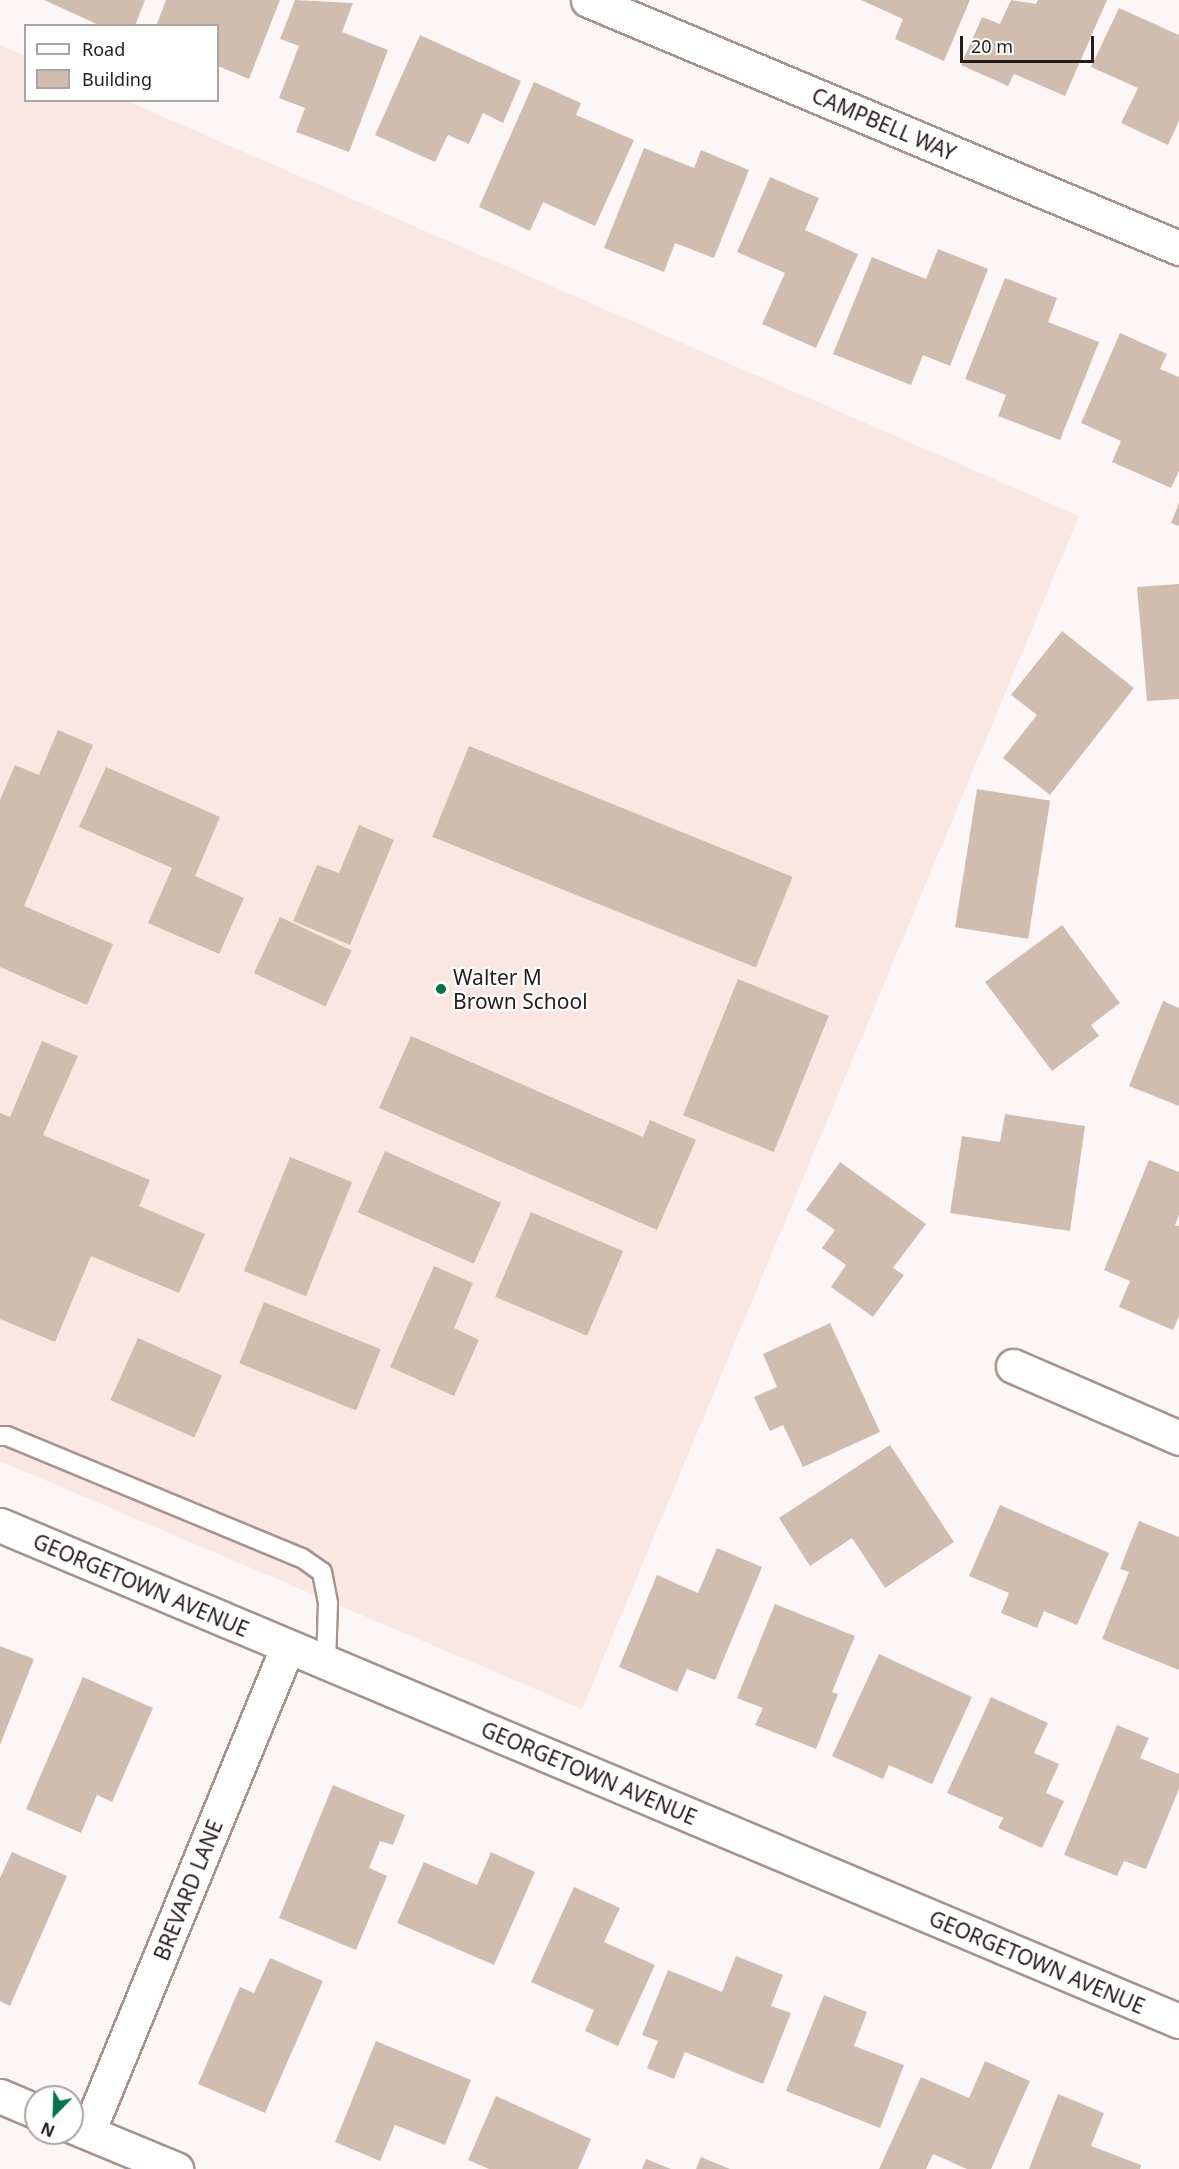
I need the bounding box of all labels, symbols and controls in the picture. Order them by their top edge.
legend [24,24,219,102]
scale bar [963,24,1096,62]
text: 20 m [971,34,1013,58]
text: Road [82,37,125,61]
text: Building [82,67,152,91]
street label: CAMPBELL WAY [808,82,960,166]
place label: Walter M Brown School [453,964,588,1014]
marker: Walter M Brown School [434,982,448,996]
street label: GEORGETOWN AVENUE [29,1528,253,1642]
street label: GEORGETOWN AVENUE [477,1716,701,1830]
street label: BREVARD LANE [148,1816,228,1964]
street label: GEORGETOWN AVENUE [925,1905,1149,2019]
north arrow [24,2085,84,2145]
text: N [37,2117,58,2142]

